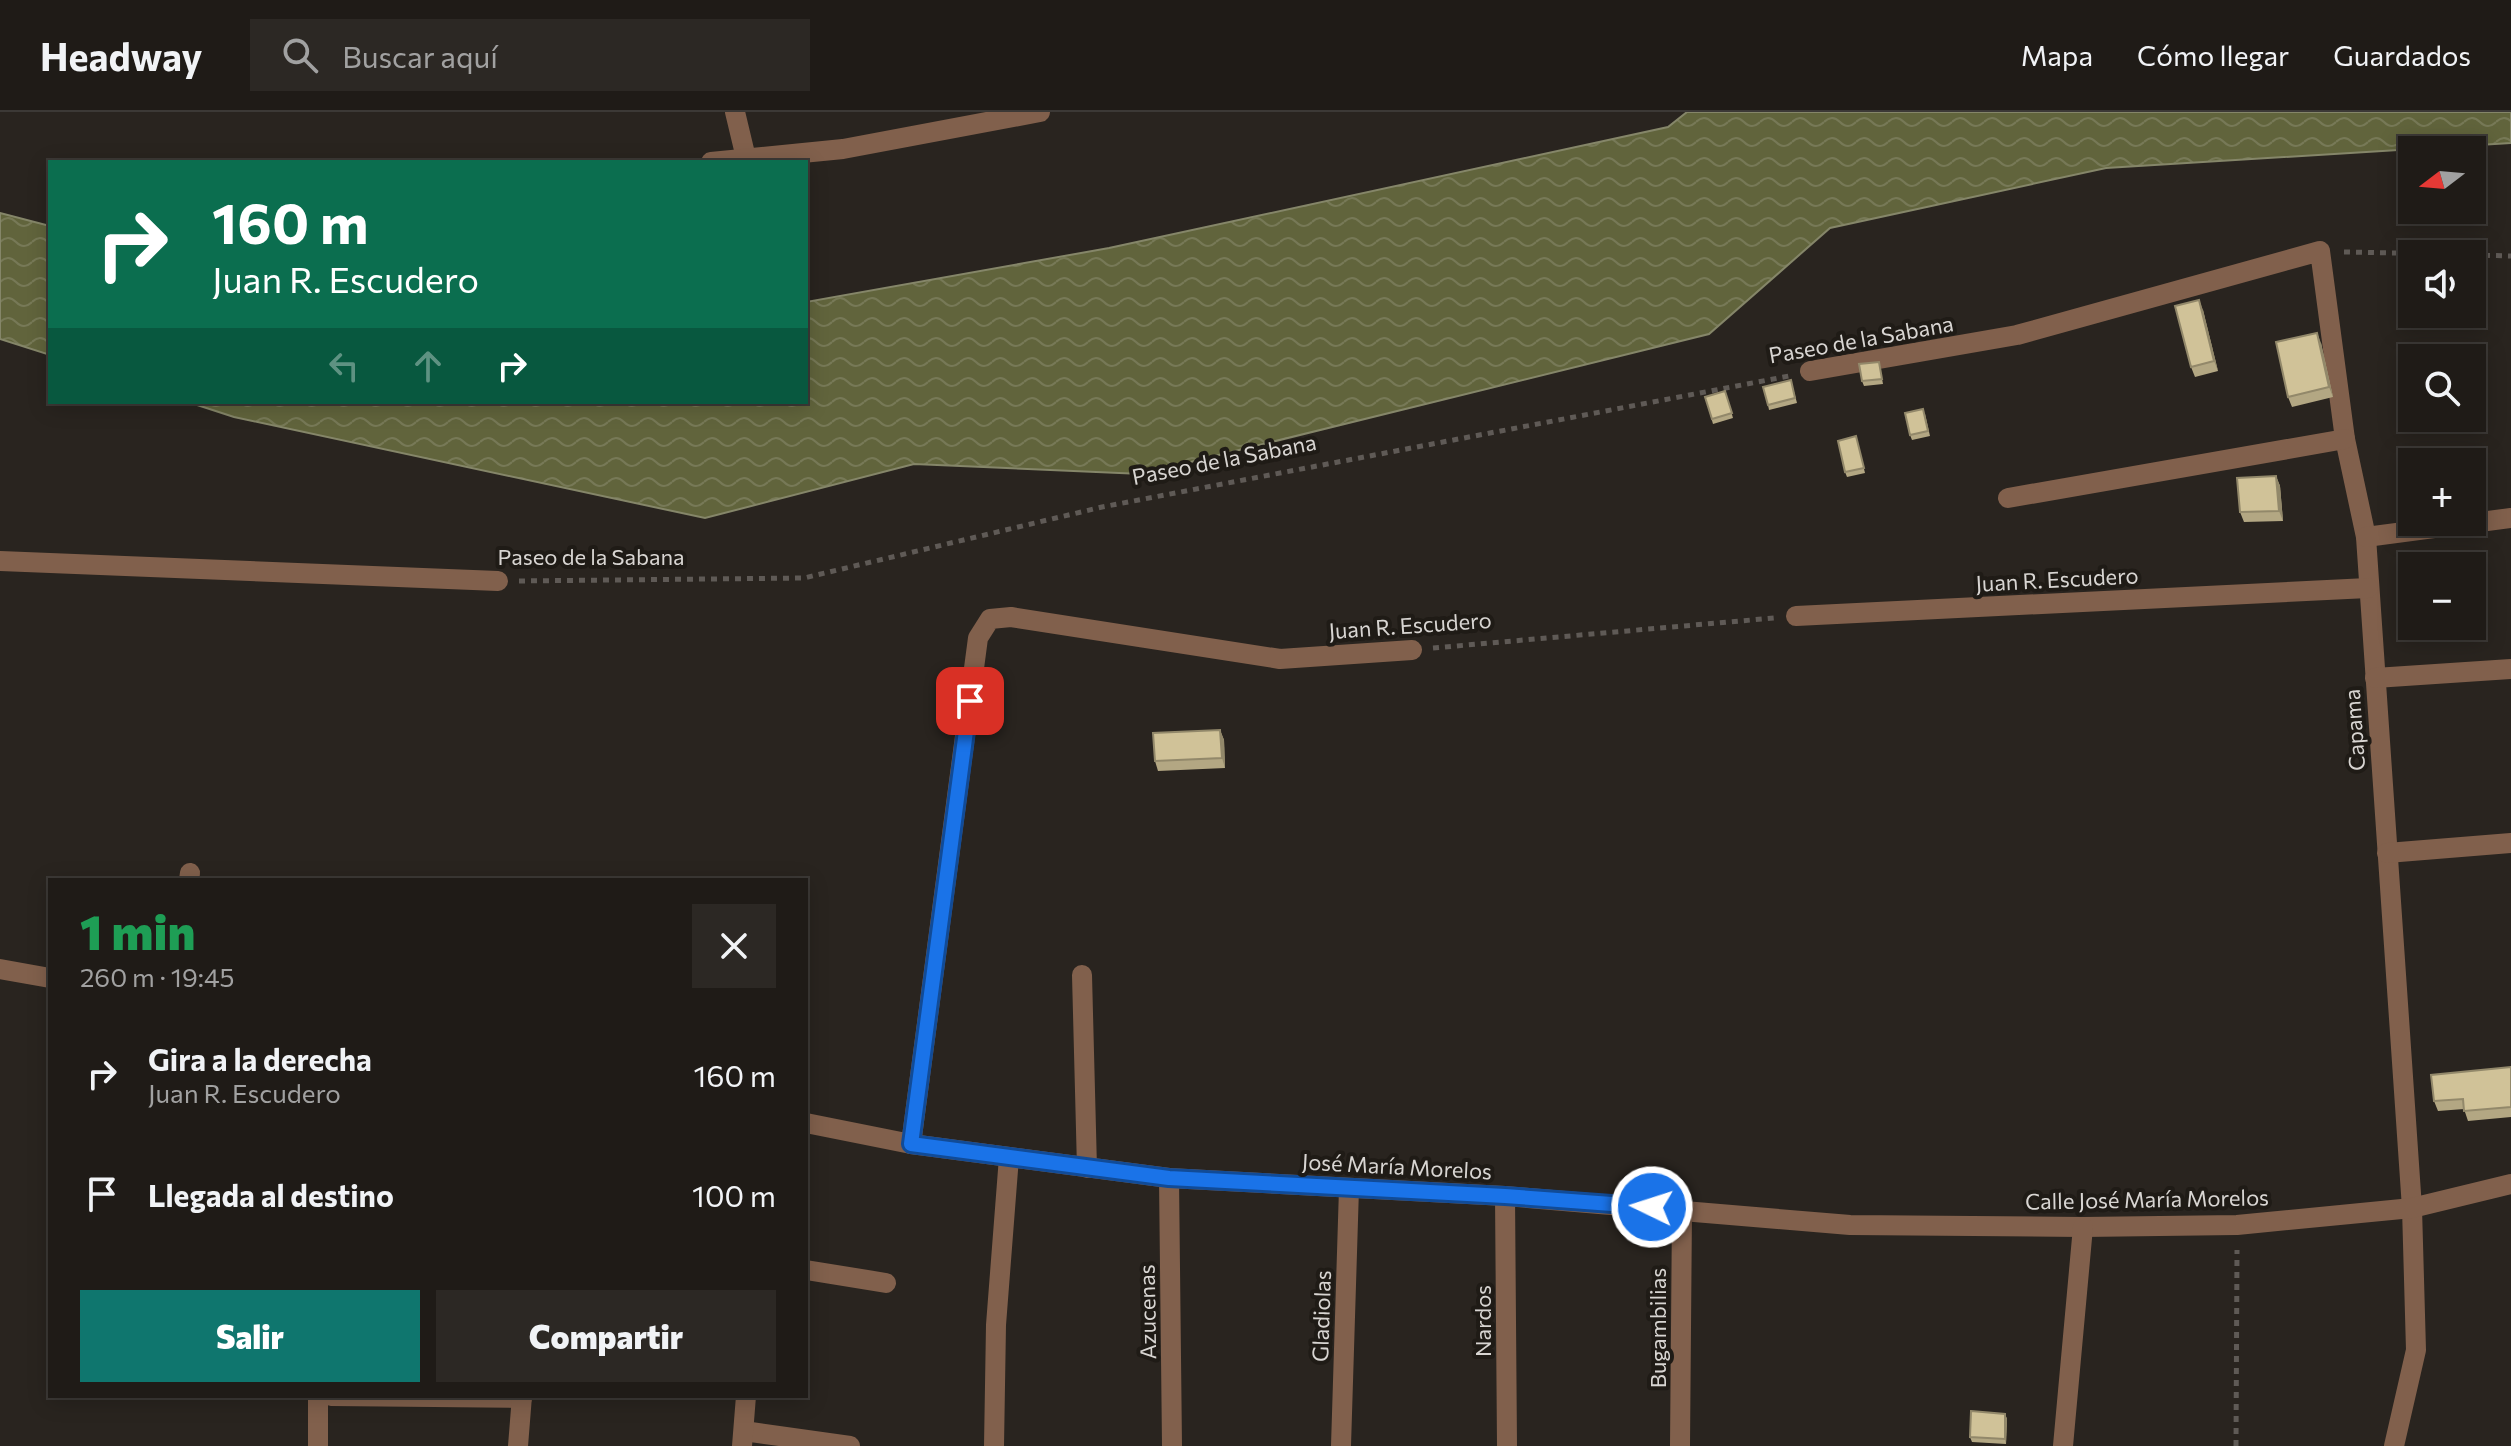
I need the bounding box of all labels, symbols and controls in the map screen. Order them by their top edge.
search box [250,19,810,91]
text: Headway [40,32,202,79]
icon: search [278,33,322,77]
text: Buscar aquí [342,37,498,74]
text: Mapa [2021,38,2093,72]
text: Cómo llegar [2137,38,2289,72]
text: Guardados [2333,38,2471,72]
north arrow [2398,136,2486,224]
map controls [2398,136,2486,640]
text: 160 m [212,187,369,256]
icon: right [80,192,184,296]
button: sound [2398,240,2486,328]
text: Juan R. Escudero [212,256,479,300]
street label: Paseo de la Sabana [1766,309,1956,369]
icon: left [322,344,366,388]
icon: ahead [406,344,450,388]
icon: right [490,344,534,388]
button: search [2398,344,2486,432]
street label: Paseo de la Sabana [1130,428,1318,490]
button: + [2398,448,2486,536]
street label: Paseo de la Sabana [497,543,685,570]
button: − [2398,552,2486,640]
street label: Juan R. Escudero [1975,561,2139,597]
street label: Juan R. Escudero [1328,606,1492,644]
pin [936,667,1004,735]
icon: arrive [948,679,992,723]
street label: Capama [2338,688,2370,772]
text: 1 min [80,901,195,960]
button: close [692,904,776,988]
text: 260 m · 19:45 [80,961,234,992]
text: Gira a la derecha [148,1040,372,1077]
icon: right [80,1052,124,1096]
text: 160 m [693,1056,776,1093]
text: Juan R. Escudero [148,1077,341,1108]
street label: José María Morelos [1301,1148,1493,1184]
position arrow [1610,1165,1694,1249]
icon: arrive [80,1172,124,1216]
text: Llegada al destino [148,1176,394,1213]
text: 100 m [692,1176,776,1213]
street label: Calle José María Morelos [2025,1183,2269,1215]
street label: Azucenas [1133,1264,1161,1360]
street label: Bugambilias [1644,1268,1671,1388]
street label: Gladiolas [1306,1270,1336,1362]
street label: Nardos [1469,1285,1496,1357]
button: Salir [80,1290,420,1382]
button: Compartir [436,1290,776,1382]

